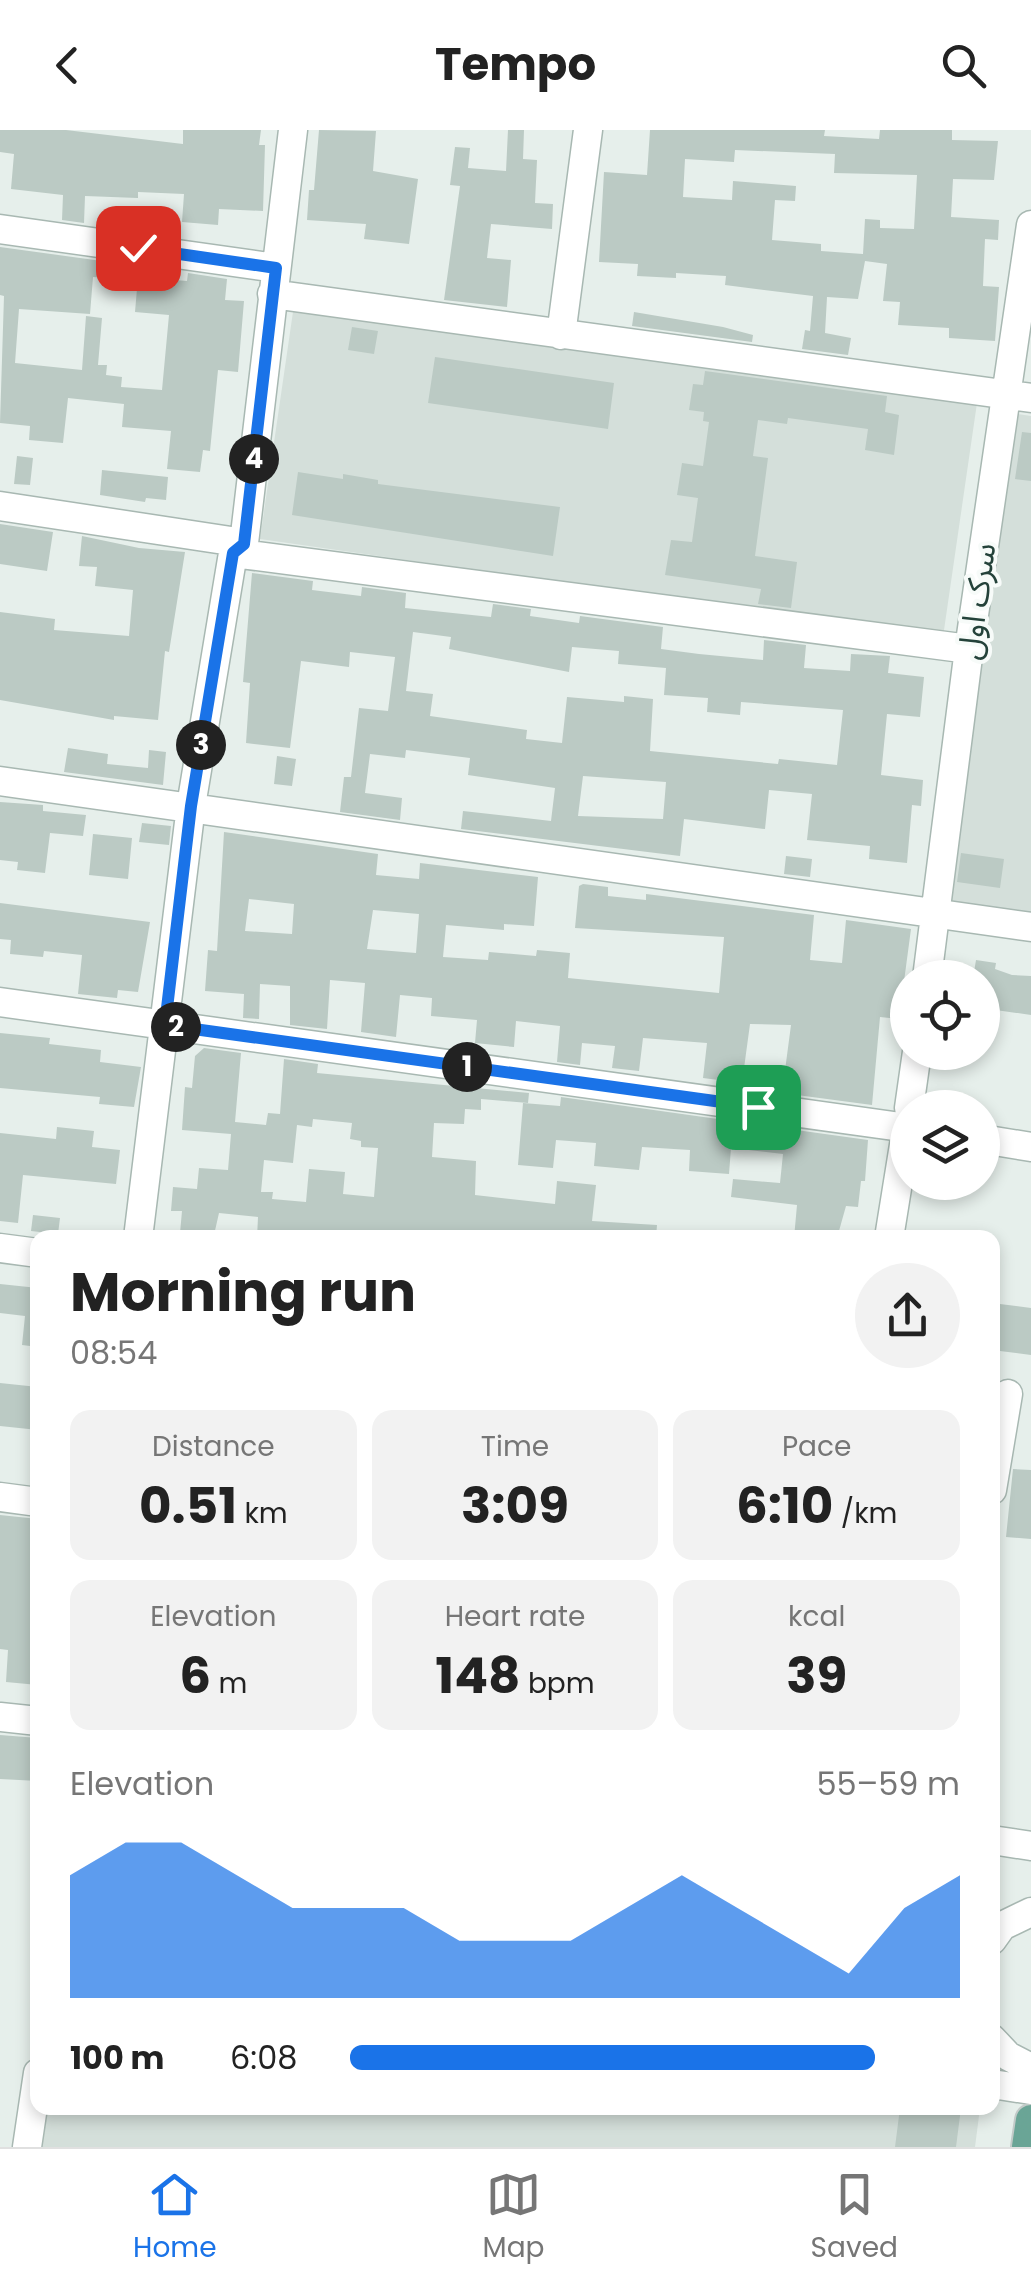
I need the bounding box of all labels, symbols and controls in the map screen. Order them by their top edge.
text: Tempo [435,33,596,96]
icon: back [40,38,95,93]
icon: search [936,38,991,93]
pin [96,206,181,291]
icon: check [111,221,166,276]
pin: 4 [229,434,279,484]
text: 4 [245,439,263,478]
street label: سرک‌ اول [946,540,1006,662]
pin: 3 [176,720,226,770]
text: 3 [193,725,209,764]
map controls [890,960,1000,1200]
button: locate [890,960,1000,1070]
pin: 2 [151,1002,201,1052]
text: 2 [168,1007,184,1046]
pin: 1 [442,1042,492,1092]
text: 1 [462,1047,472,1086]
pin [716,1065,801,1150]
icon: arrive [731,1080,786,1135]
button: layers [890,1090,1000,1200]
text: Morning run [70,1253,416,1330]
button: share [855,1263,960,1368]
text: 08:54 [70,1330,157,1375]
text: Distance [152,1427,275,1466]
text: Time [481,1427,549,1466]
text: Pace [782,1427,851,1466]
text: 0.51 [139,1470,237,1541]
text: 3:09 [461,1470,569,1541]
text: 6:10 [736,1470,833,1541]
text: km [237,1494,288,1533]
text: /km [833,1494,897,1533]
text: Elevation [150,1597,276,1636]
text: Heart rate [445,1597,585,1636]
text: kcal [788,1597,845,1636]
text: 6 [179,1640,211,1711]
text: 148 [435,1640,520,1711]
text: 39 [786,1640,847,1711]
text: m [211,1664,247,1703]
text: bpm [520,1664,595,1703]
text: Elevation [70,1761,214,1806]
text: 55–59 m [816,1761,960,1806]
text: 100 m [70,2035,164,2080]
text: 6:08 [230,2035,297,2080]
tab: Home [133,2167,217,2269]
tab: Map [483,2167,545,2269]
tab: Saved [811,2167,898,2269]

